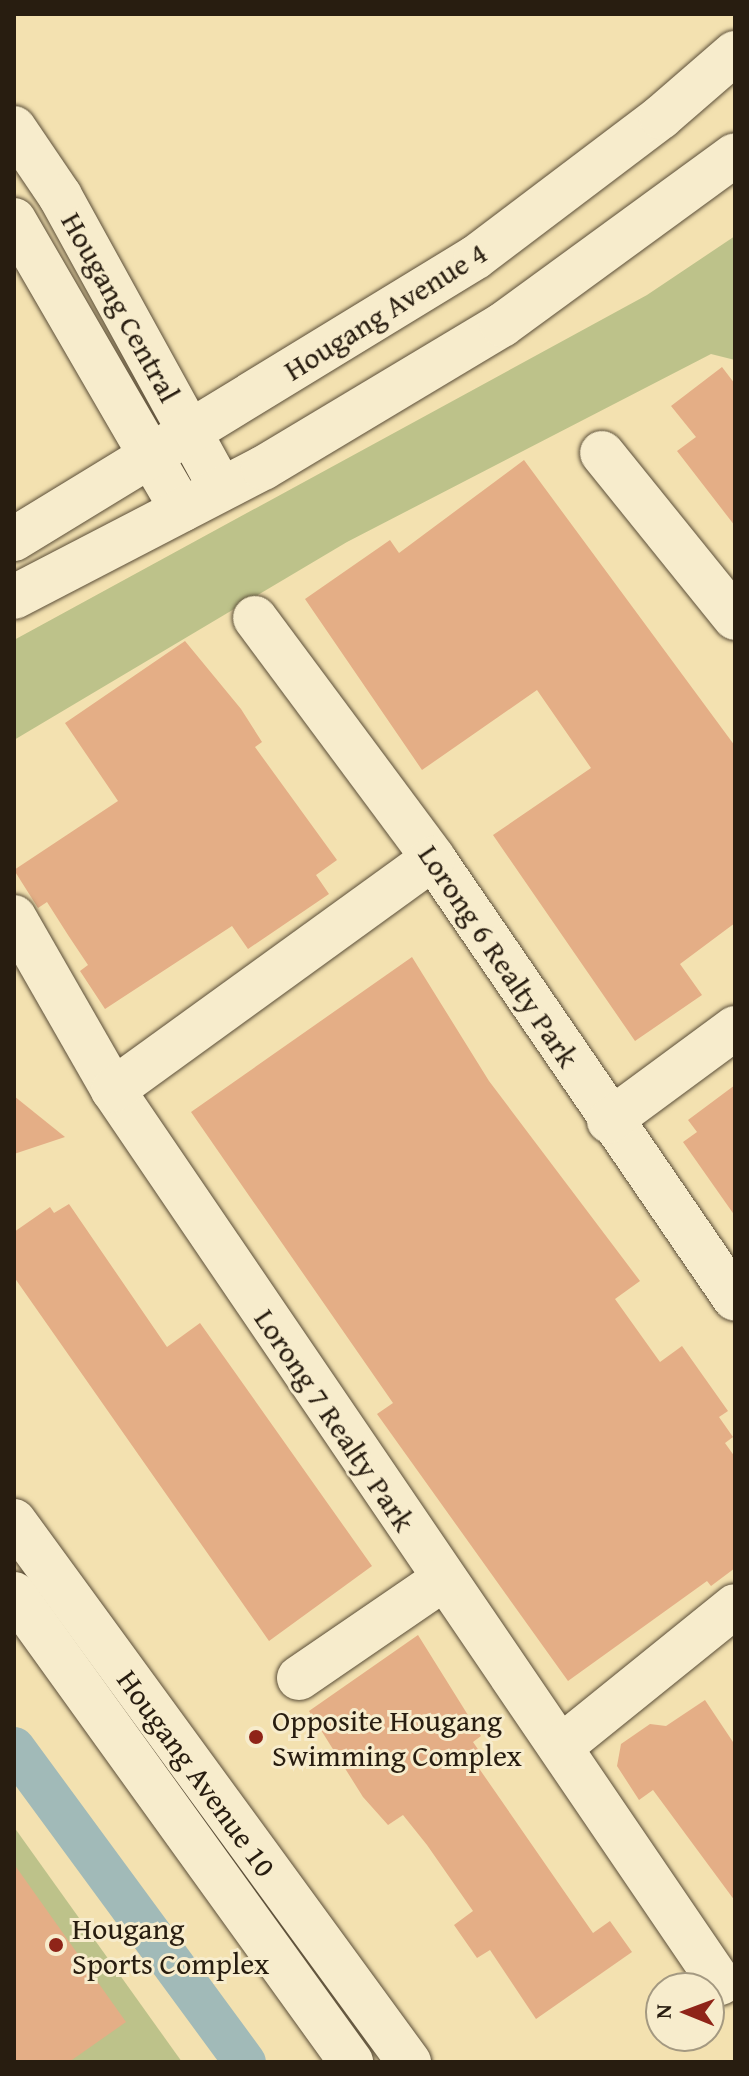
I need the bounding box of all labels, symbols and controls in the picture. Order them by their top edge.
street label: Hougang Central [54,206,188,408]
street label: Hougang Avenue 4 [277,234,493,388]
street label: Lorong 6 Realty Park [411,838,587,1074]
street label: Lorong 7 Realty Park [247,1302,423,1538]
street label: Hougang Avenue 10 [110,1663,284,1883]
place label: Opposite Hougang Swimming Complex [272,1702,522,1772]
marker: Opposite Hougang Swimming Complex [247,1728,265,1746]
place label: Hougang Sports Complex [72,1910,269,1980]
marker: Hougang Sports Complex [47,1936,65,1954]
north arrow [645,1972,725,2052]
text: N [647,2004,679,2019]

